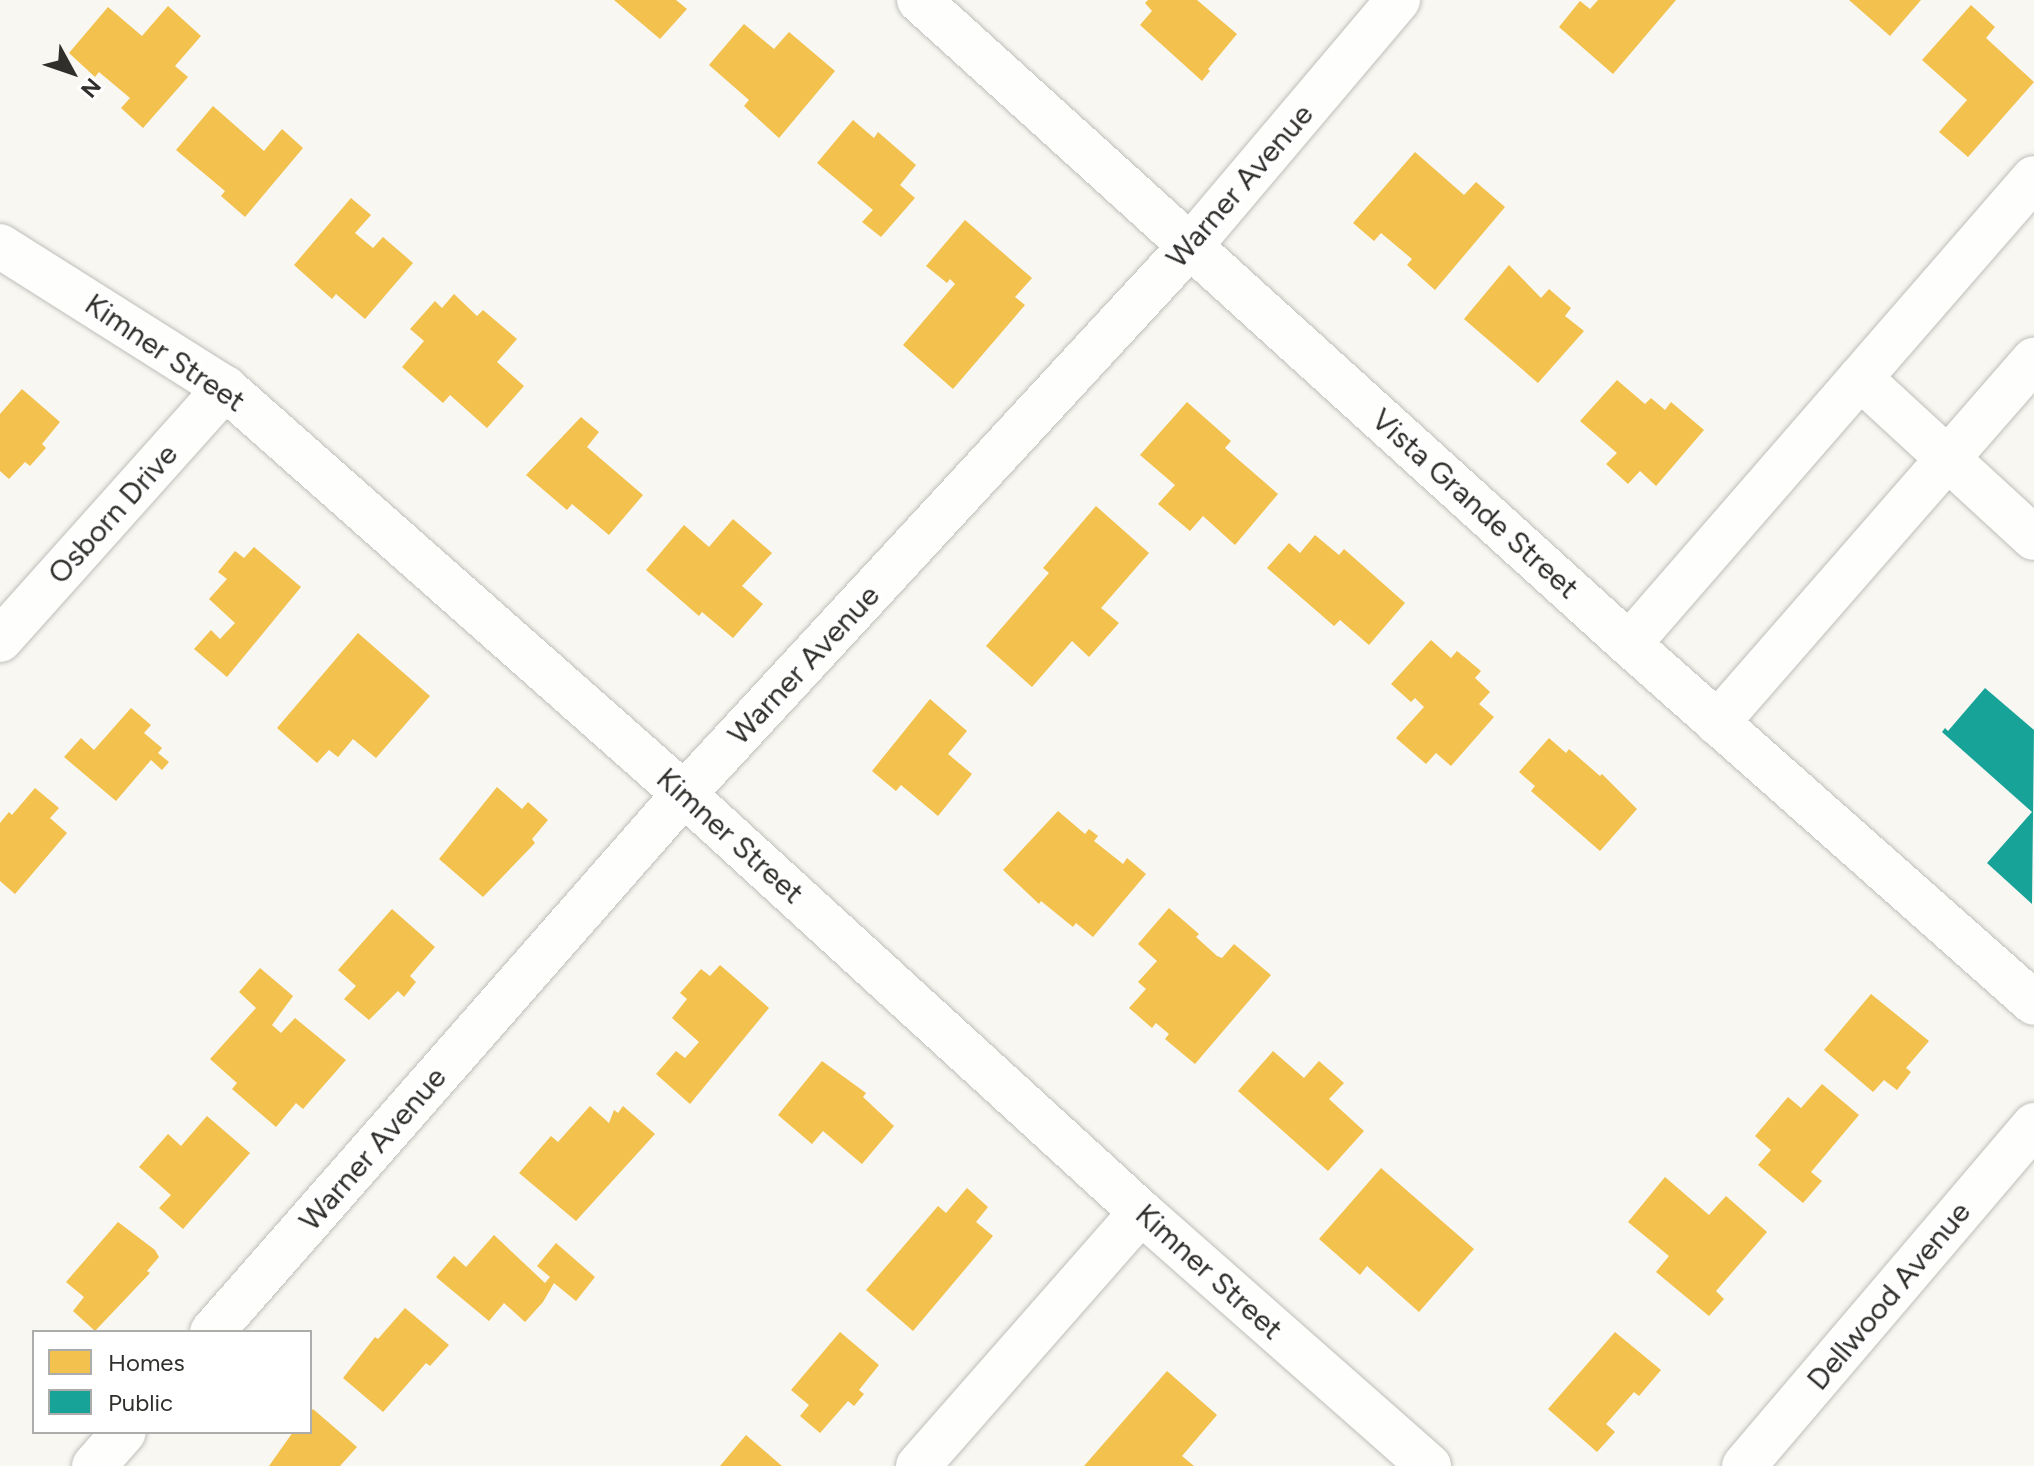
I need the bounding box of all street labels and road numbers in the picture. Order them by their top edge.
street label: Warner Avenue [1159,97,1321,275]
street label: Kimner Street [78,286,252,420]
street label: Vista Grande Street [1364,402,1586,606]
street label: Osborn Drive [41,437,185,591]
street label: Warner Avenue [721,578,887,752]
street label: Kimner Street [649,761,811,911]
street label: Warner Avenue [292,1060,454,1238]
street label: Dellwood Avenue [1800,1195,1978,1397]
street label: Kimner Street [1128,1197,1290,1347]

